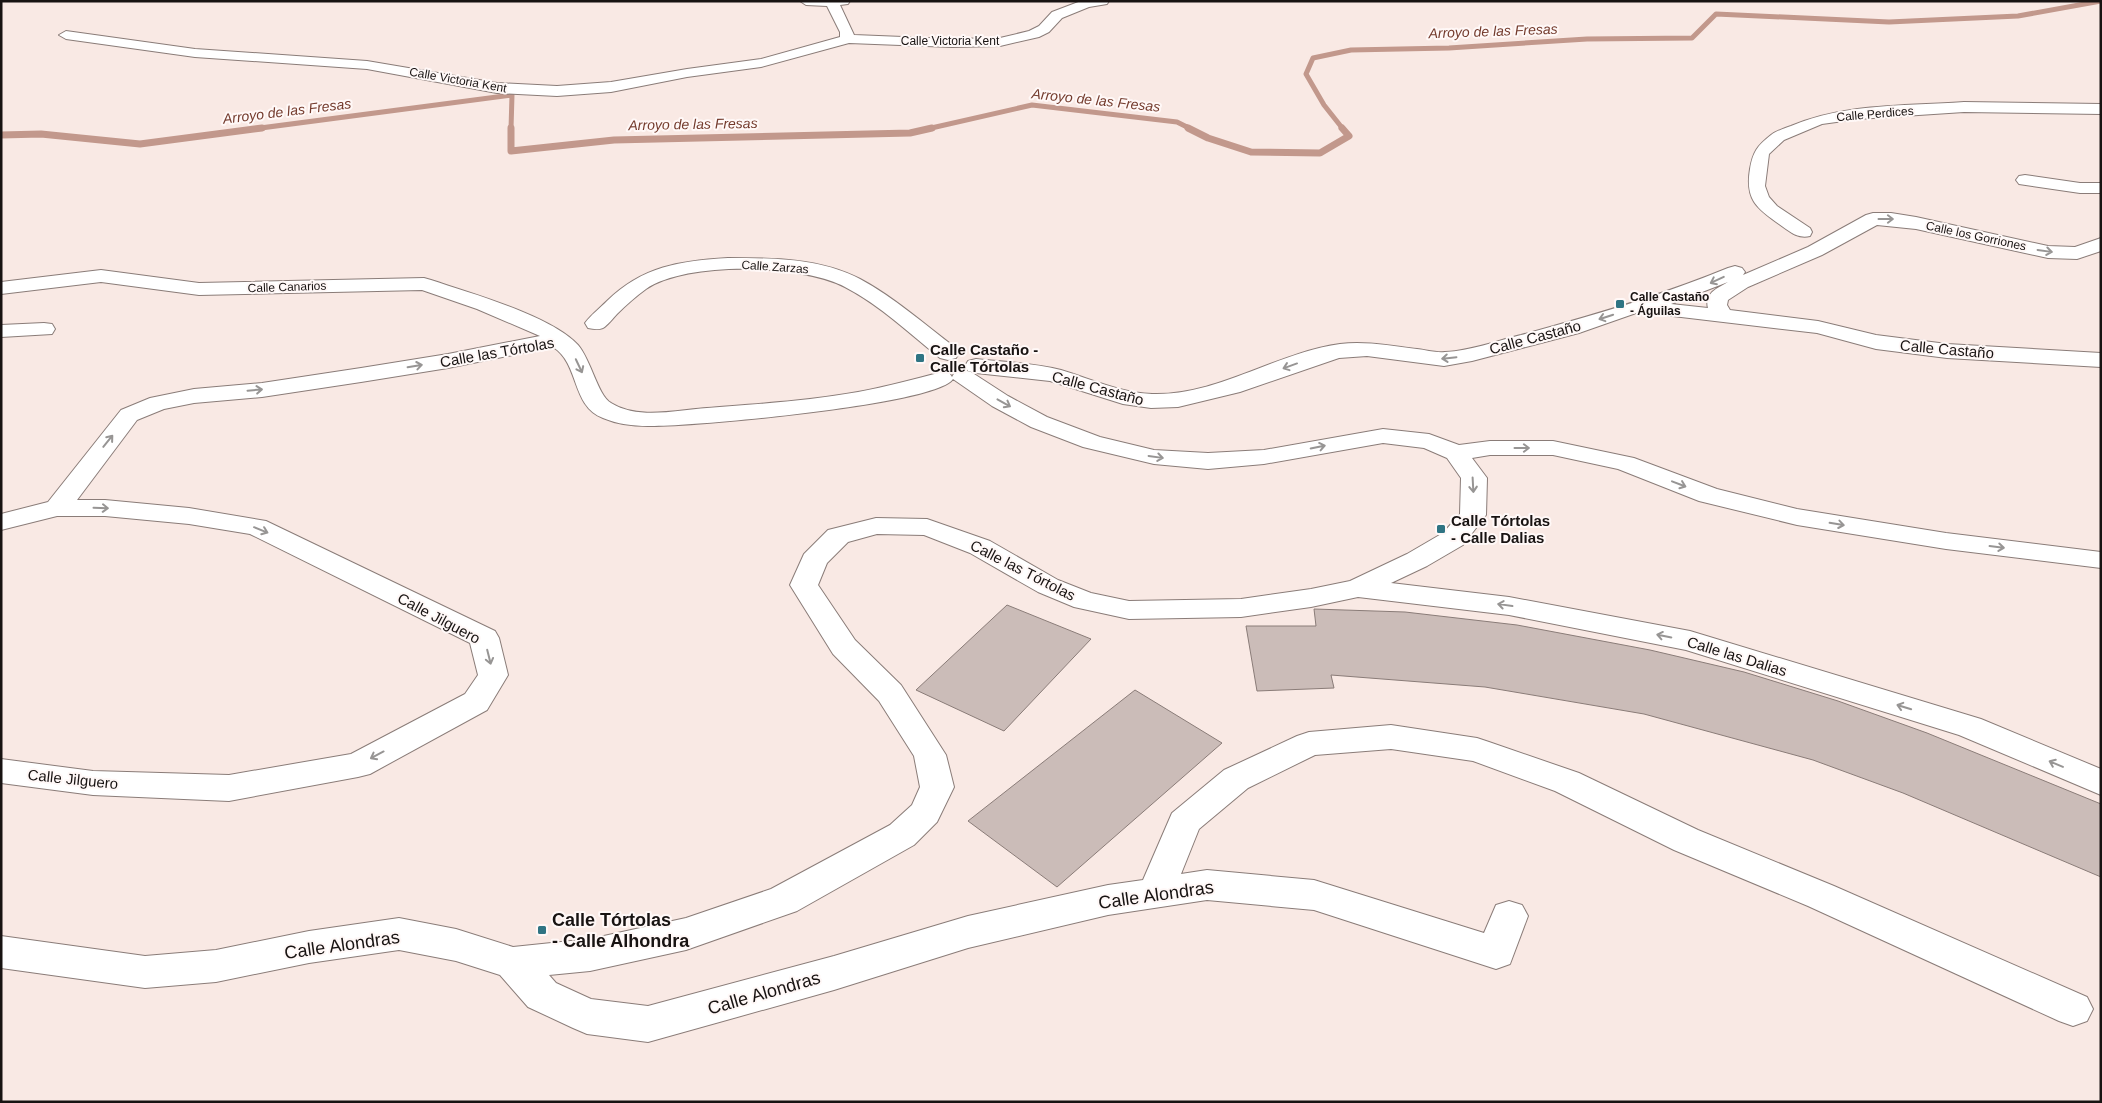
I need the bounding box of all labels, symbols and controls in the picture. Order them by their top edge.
water label: Arroyo de las Fresas [1427,21,1558,41]
street label: Calle Victoria Kent [901,34,1000,48]
street label: Calle Victoria Kent [408,65,508,96]
water label: Arroyo de las Fresas [1030,85,1161,115]
water label: Arroyo de las Fresas [221,95,352,127]
street label: Calle Perdices [1836,104,1914,124]
water label: Arroyo de las Fresas [627,115,758,133]
one-way arrow [1878,214,1894,224]
street label: Calle los Gorriones [1925,219,2027,253]
one-way arrow [2037,246,2053,256]
street label: Calle Zarzas [741,258,809,276]
one-way arrow [1710,276,1725,285]
street label: Calle Canarios [247,279,327,295]
place label: Calle Castaño - Águilas [1630,290,1709,318]
marker: Calle Castaño - Águilas [1614,298,1626,310]
one-way arrow [1599,313,1614,322]
street label: Calle Castaño [1487,317,1583,357]
street label: Calle las Tórtolas [439,334,555,370]
street label: Calle Castaño [1899,336,1995,362]
place label: Calle Castaño - Calle Tórtolas [930,341,1038,375]
marker: Calle Castaño - Calle Tórtolas [914,352,926,364]
one-way arrow [1441,353,1457,362]
one-way arrow [575,358,585,373]
one-way arrow [407,361,423,371]
one-way arrow [1282,362,1298,371]
street label: Calle Castaño [1050,368,1146,408]
one-way arrow [246,386,262,395]
one-way arrow [996,399,1011,408]
one-way arrow [102,435,113,448]
one-way arrow [1309,442,1325,451]
one-way arrow [1514,443,1530,453]
one-way arrow [1148,452,1164,462]
one-way arrow [1469,477,1478,493]
one-way arrow [1671,480,1686,489]
one-way arrow [92,504,108,513]
place label: Calle Tórtolas - Calle Dalias [1451,512,1550,546]
one-way arrow [1828,519,1844,529]
marker: Calle Tórtolas - Calle Dalias [1435,523,1447,535]
one-way arrow [253,526,268,535]
street label: Calle las Tórtolas [968,536,1078,604]
one-way arrow [1989,542,2005,552]
street label: Calle Jilguero [395,589,483,647]
one-way arrow [1497,600,1513,610]
one-way arrow [1657,631,1673,640]
street label: Calle las Dalias [1685,633,1789,679]
one-way arrow [485,649,494,665]
one-way arrow [1896,702,1912,712]
one-way arrow [370,750,385,760]
one-way arrow [2049,759,2064,768]
street label: Calle Jilguero [27,766,119,792]
street label: Calle Alondras [1097,877,1215,913]
place label: Calle Tórtolas - Calle Alhondra [552,910,690,951]
marker: Calle Tórtolas - Calle Alhondra [536,924,548,936]
street label: Calle Alondras [283,927,401,963]
street label: Calle Alondras [705,967,823,1019]

